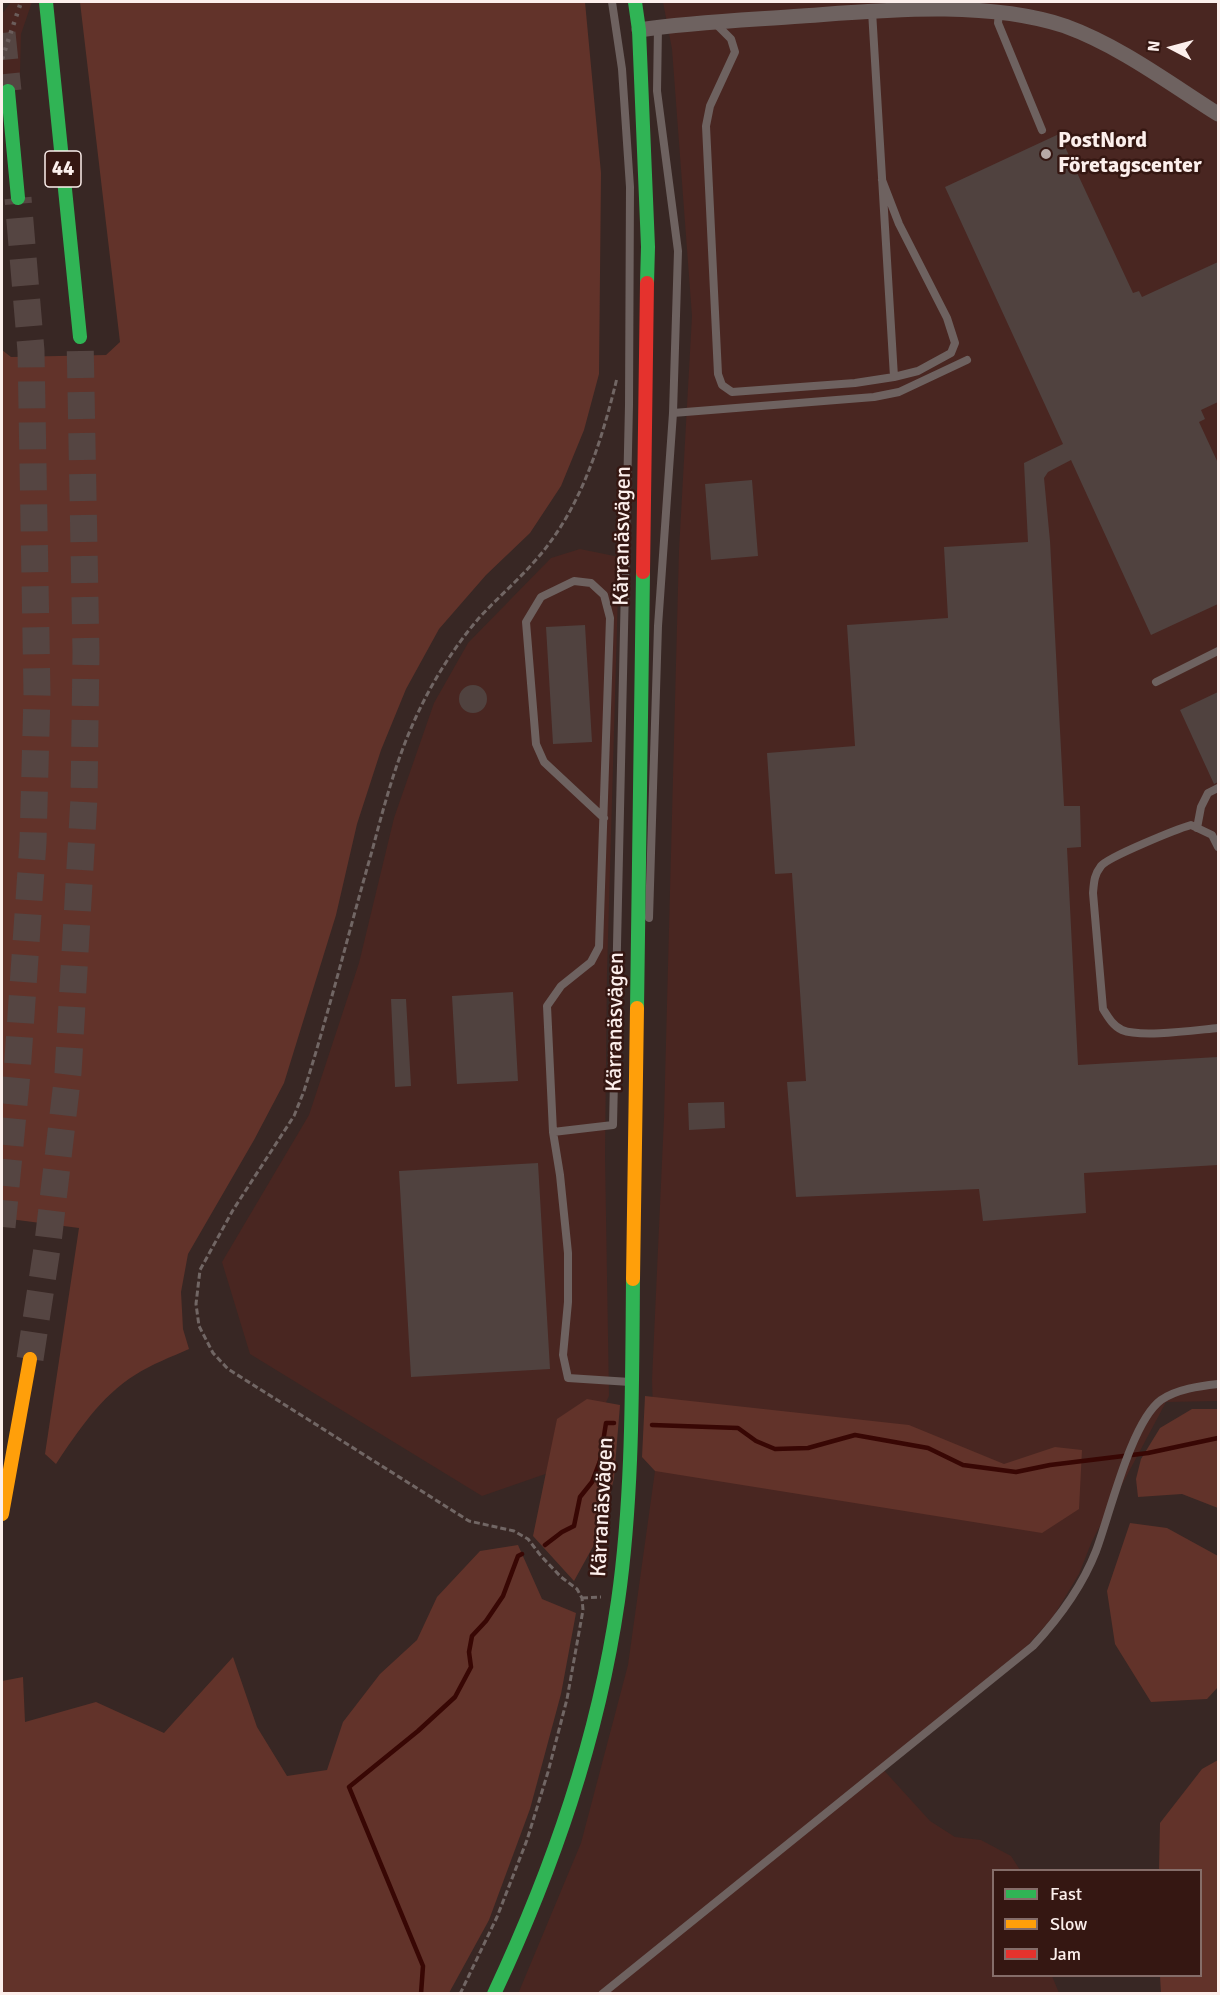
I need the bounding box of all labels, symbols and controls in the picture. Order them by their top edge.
north arrow [1142,18,1202,78]
text: N [1144,40,1165,53]
place label: PostNord Företagscenter [1058,128,1202,180]
marker: PostNord Företagscenter [1039,147,1053,161]
road number: 44 [45,151,81,187]
street label: Kärranäsvägen [609,466,637,606]
street label: Kärranäsvägen [602,952,630,1092]
street label: Kärranäsvägen [586,1436,620,1578]
legend [992,1869,1202,1977]
text: Fast [1050,1883,1082,1905]
text: Slow [1050,1913,1087,1935]
text: Jam [1050,1943,1081,1965]

